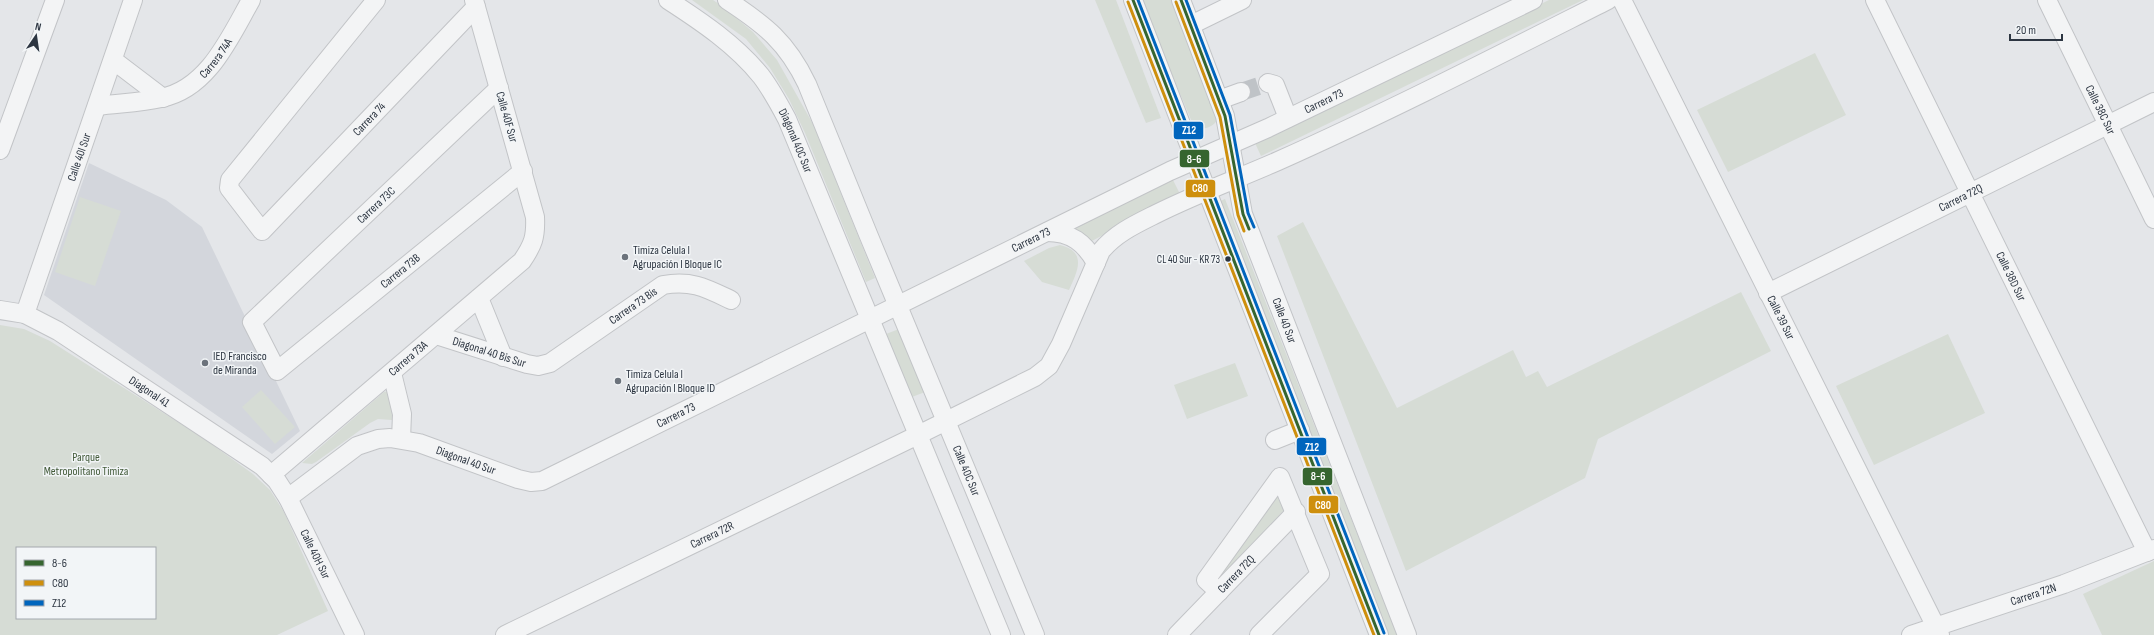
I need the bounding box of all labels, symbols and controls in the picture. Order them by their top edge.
north arrow [16,16,56,56]
scale bar [2010,16,2062,42]
text: N [34,20,43,34]
text: 20 m [2016,23,2036,38]
street label: Carrera 74A [196,35,236,82]
street label: Calle 38C Sur [2082,83,2119,137]
street label: Carrera 73 [1302,86,1346,117]
street label: Calle 40F Sur [492,90,521,145]
street label: Carrera 74 [350,99,389,139]
street label: Diagonal 40C Sur [775,106,816,175]
line badge: Z12 [1173,121,1204,140]
text: Z12 [1182,124,1196,137]
street label: Calle 40I Sur [64,131,95,183]
line badge: 8-6 [1179,149,1210,168]
text: 8-6 [1187,153,1201,166]
line badge: C80 [1185,179,1216,198]
street label: Carrera 72Q [1936,181,1986,215]
text: C80 [1192,182,1208,195]
street label: Carrera 73C [354,184,399,227]
street label: Carrera 73 [1009,224,1053,256]
place label: Timiza Celula I Agrupación I Bloque IC [632,243,722,272]
street label: Calle 38D Sur [1992,249,2029,304]
street label: Carrera 73B [378,251,423,292]
marker: Timiza Celula I Agrupación I Bloque IC [620,252,630,262]
place label: CL 40 Sur - KR 73 [1157,253,1220,266]
marker: CL 40 Sur - KR 73 [1223,254,1233,264]
street label: Carrera 73 Bis [606,284,660,328]
street label: Calle 39 Sur [1763,293,1798,343]
street label: Calle 40 Sur [1268,296,1300,346]
street label: Diagonal 40 Bis Sur [451,334,528,371]
street label: Carrera 73A [386,337,432,379]
place label: IED Francisco de Miranda [213,349,267,378]
marker: IED Francisco de Miranda [200,358,210,368]
place label: Timiza Celula I Agrupación I Bloque ID [625,367,715,396]
street label: Diagonal 41 [126,373,173,411]
marker: Timiza Celula I Agrupación I Bloque ID [613,376,623,386]
street label: Carrera 73 [654,399,698,431]
line badge: Z12 [1296,437,1327,456]
text: Z12 [1305,441,1319,454]
street label: Diagonal 40 Sur [434,443,498,478]
street label: Calle 40C Sur [949,443,983,499]
park label: Parque Metropolitano Timiza [44,450,129,479]
line badge: 8-6 [1302,467,1333,486]
text: 8-6 [1311,470,1325,483]
line badge: C80 [1308,495,1339,514]
text: C80 [1315,499,1331,512]
street label: Carrera 72R [688,518,737,552]
street label: Calle 40H Sur [297,527,334,582]
legend [16,547,156,619]
street label: Carrera 72Q [1215,552,1258,596]
text: 8-6 [52,556,67,571]
text: C80 [52,576,68,591]
street label: Carrera 72N [2009,580,2058,609]
text: Z12 [52,596,66,611]

